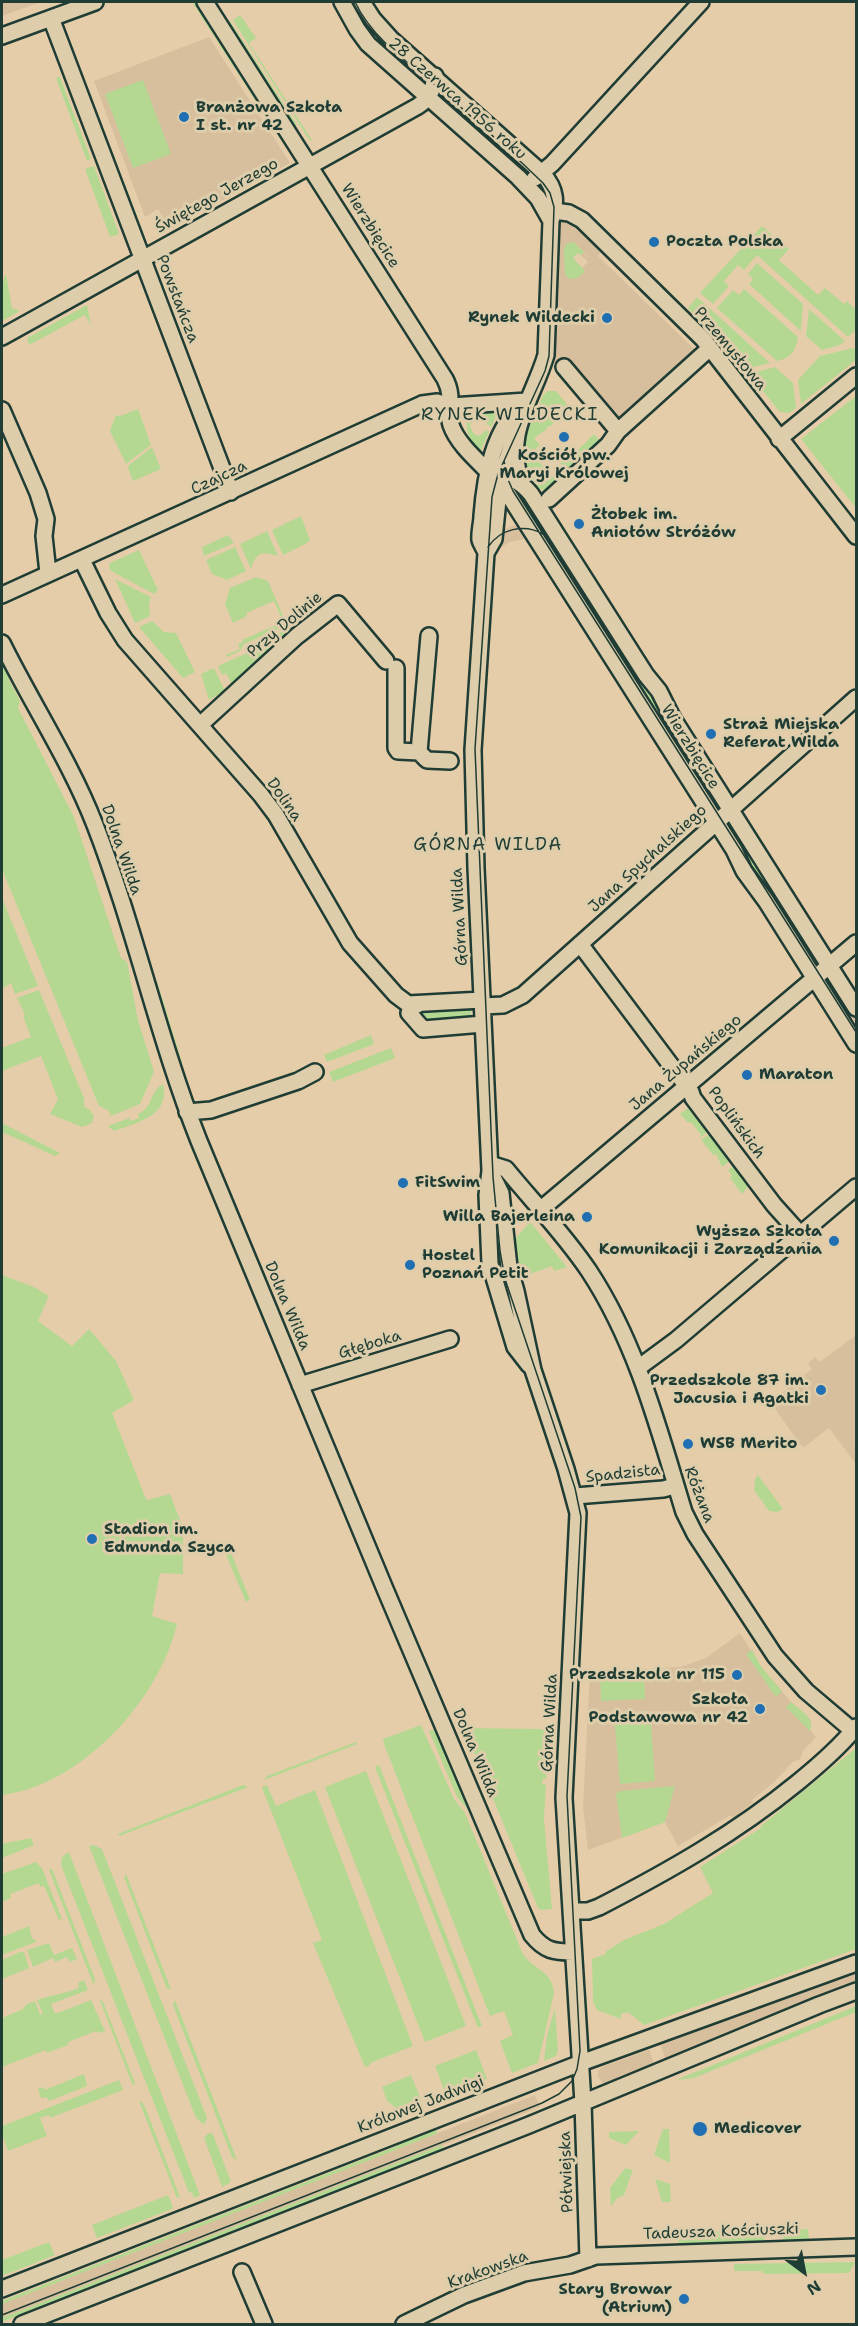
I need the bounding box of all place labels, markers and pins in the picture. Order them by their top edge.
place label: Branżowa Szkoła I st. nr 42 [196,98,342,136]
marker: Branżowa Szkoła I st. nr 42 [177,110,191,124]
place label: Poczta Polska [666,232,783,252]
marker: Poczta Polska [647,235,661,249]
place label: Rynek Wildecki [468,308,595,328]
marker: Rynek Wildecki [600,311,614,325]
marker: Kościół pw. Maryi Królowej [557,430,571,444]
place label: Kościół pw. Maryi Królowej [499,446,629,484]
place label: Żłobek im. Aniołów Stróżów [591,505,736,543]
marker: Żłobek im. Aniołów Stróżów [572,517,586,531]
place label: Straż Miejska Referat Wilda [723,715,839,753]
marker: Straż Miejska Referat Wilda [704,727,718,741]
place label: Maraton [759,1065,833,1085]
marker: Maraton [740,1068,754,1082]
place label: FitSwim [415,1173,480,1193]
marker: FitSwim [396,1176,410,1190]
place label: Willa Bajerleina [443,1207,575,1227]
marker: Willa Bajerleina [580,1210,594,1224]
place label: Wyższa Szkoła Komunikacji i Zarządzania [599,1222,822,1260]
marker: Wyższa Szkoła Komunikacji i Zarządzania [827,1234,841,1248]
place label: Hostel Poznań Petit [422,1246,529,1284]
marker: Hostel Poznań Petit [403,1258,417,1272]
place label: Przedszkole 87 im. Jacusia i Agatki [650,1371,809,1409]
marker: Przedszkole 87 im. Jacusia i Agatki [814,1383,828,1397]
place label: WSB Merito [700,1434,797,1454]
marker: WSB Merito [681,1437,695,1451]
place label: Stadion im. Edmunda Szyca [104,1520,235,1558]
marker: Stadion im. Edmunda Szyca [85,1532,99,1546]
place label: Przedszkole nr 115 [569,1665,725,1685]
marker: Przedszkole nr 115 [730,1668,744,1682]
place label: Szkoła Podstawowa nr 42 [588,1690,748,1728]
marker: Szkoła Podstawowa nr 42 [753,1702,767,1716]
place label: Medicover [714,2119,802,2139]
marker: Medicover [691,2120,709,2138]
place label: Stary Browar (Atrium) [559,2280,672,2318]
marker: Stary Browar (Atrium) [677,2292,691,2306]

